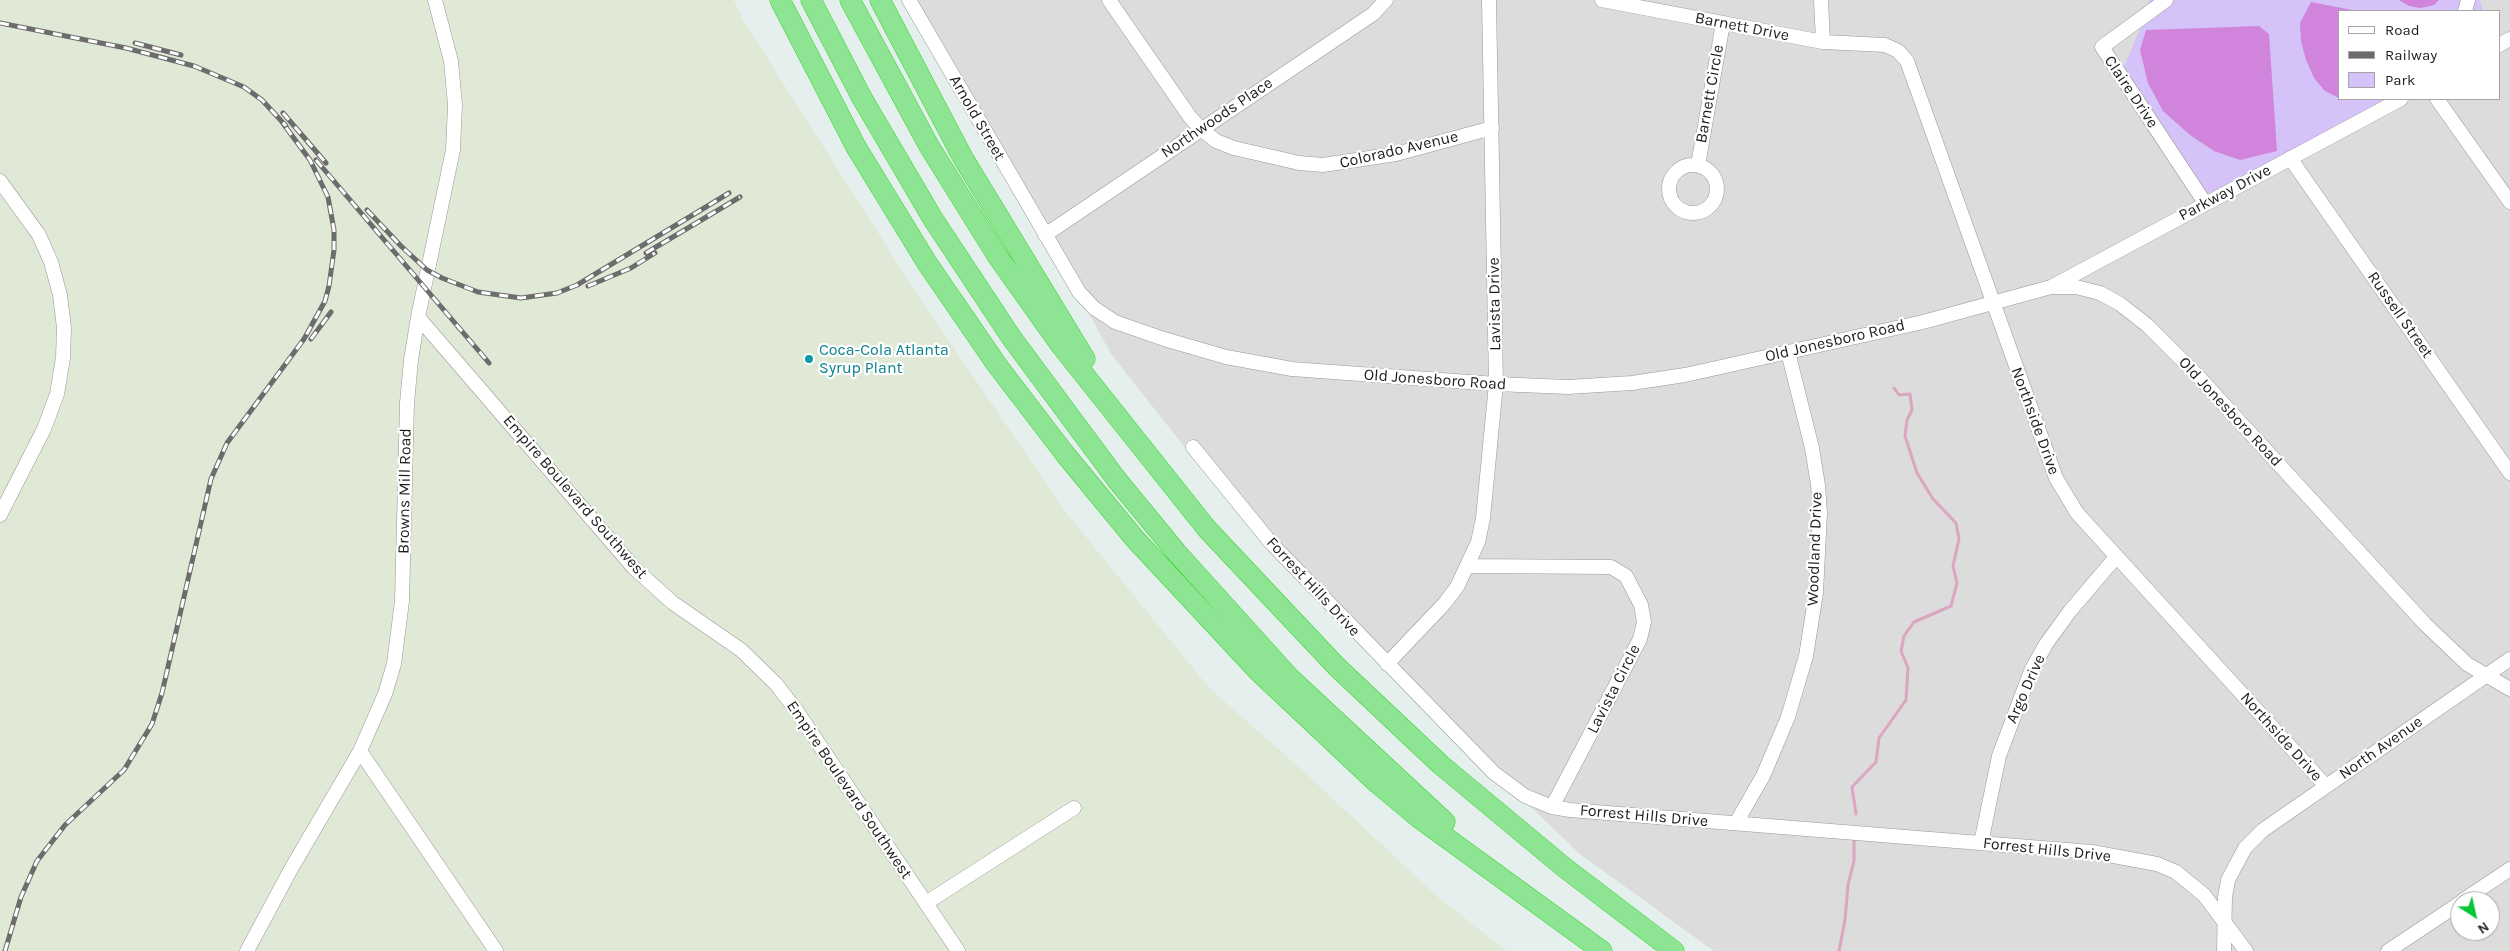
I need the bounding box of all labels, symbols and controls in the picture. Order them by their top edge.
street label: Barnett Drive [1693,8,1791,46]
legend [2338,10,2500,100]
text: Road [2385,21,2420,39]
street label: Barnett Circle [1692,43,1728,145]
text: Railway [2385,46,2437,64]
street label: Claire Drive [2100,52,2162,132]
text: Park [2385,71,2415,89]
street label: Arnold Street [945,72,1009,164]
street label: Northwoods Place [1158,74,1276,162]
street label: Colorado Avenue [1338,127,1460,173]
street label: Parkway Drive [2176,161,2274,225]
street label: Lavista Drive [1485,257,1505,351]
street label: Russell Street [2363,268,2437,362]
street label: Old Jonesboro Road [1763,316,1907,366]
place label: Coca-Cola Atlanta Syrup Plant [819,340,949,378]
marker: Coca-Cola Atlanta Syrup Plant [803,353,815,365]
street label: Old Jonesboro Road [2174,353,2286,471]
street label: Old Jonesboro Road [1363,365,1507,395]
street label: Northside Drive [2007,365,2063,477]
street label: Empire Boulevard Southwest [499,411,651,583]
street label: Browns Mill Road [394,428,416,554]
street label: Woodland Drive [1803,492,1827,606]
street label: Forrest Hills Drive [1262,533,1364,641]
street label: Lavista Circle [1583,641,1645,737]
street label: Argo Drive [2002,651,2050,727]
street label: Northside Drive [2236,689,2326,785]
street label: Empire Boulevard Southwest [782,697,916,883]
street label: North Avenue [2336,712,2426,784]
street label: Forrest Hills Drive [1579,801,1709,831]
street label: Forrest Hills Drive [1982,834,2112,866]
north arrow [2450,891,2500,941]
text: N [2474,918,2492,938]

